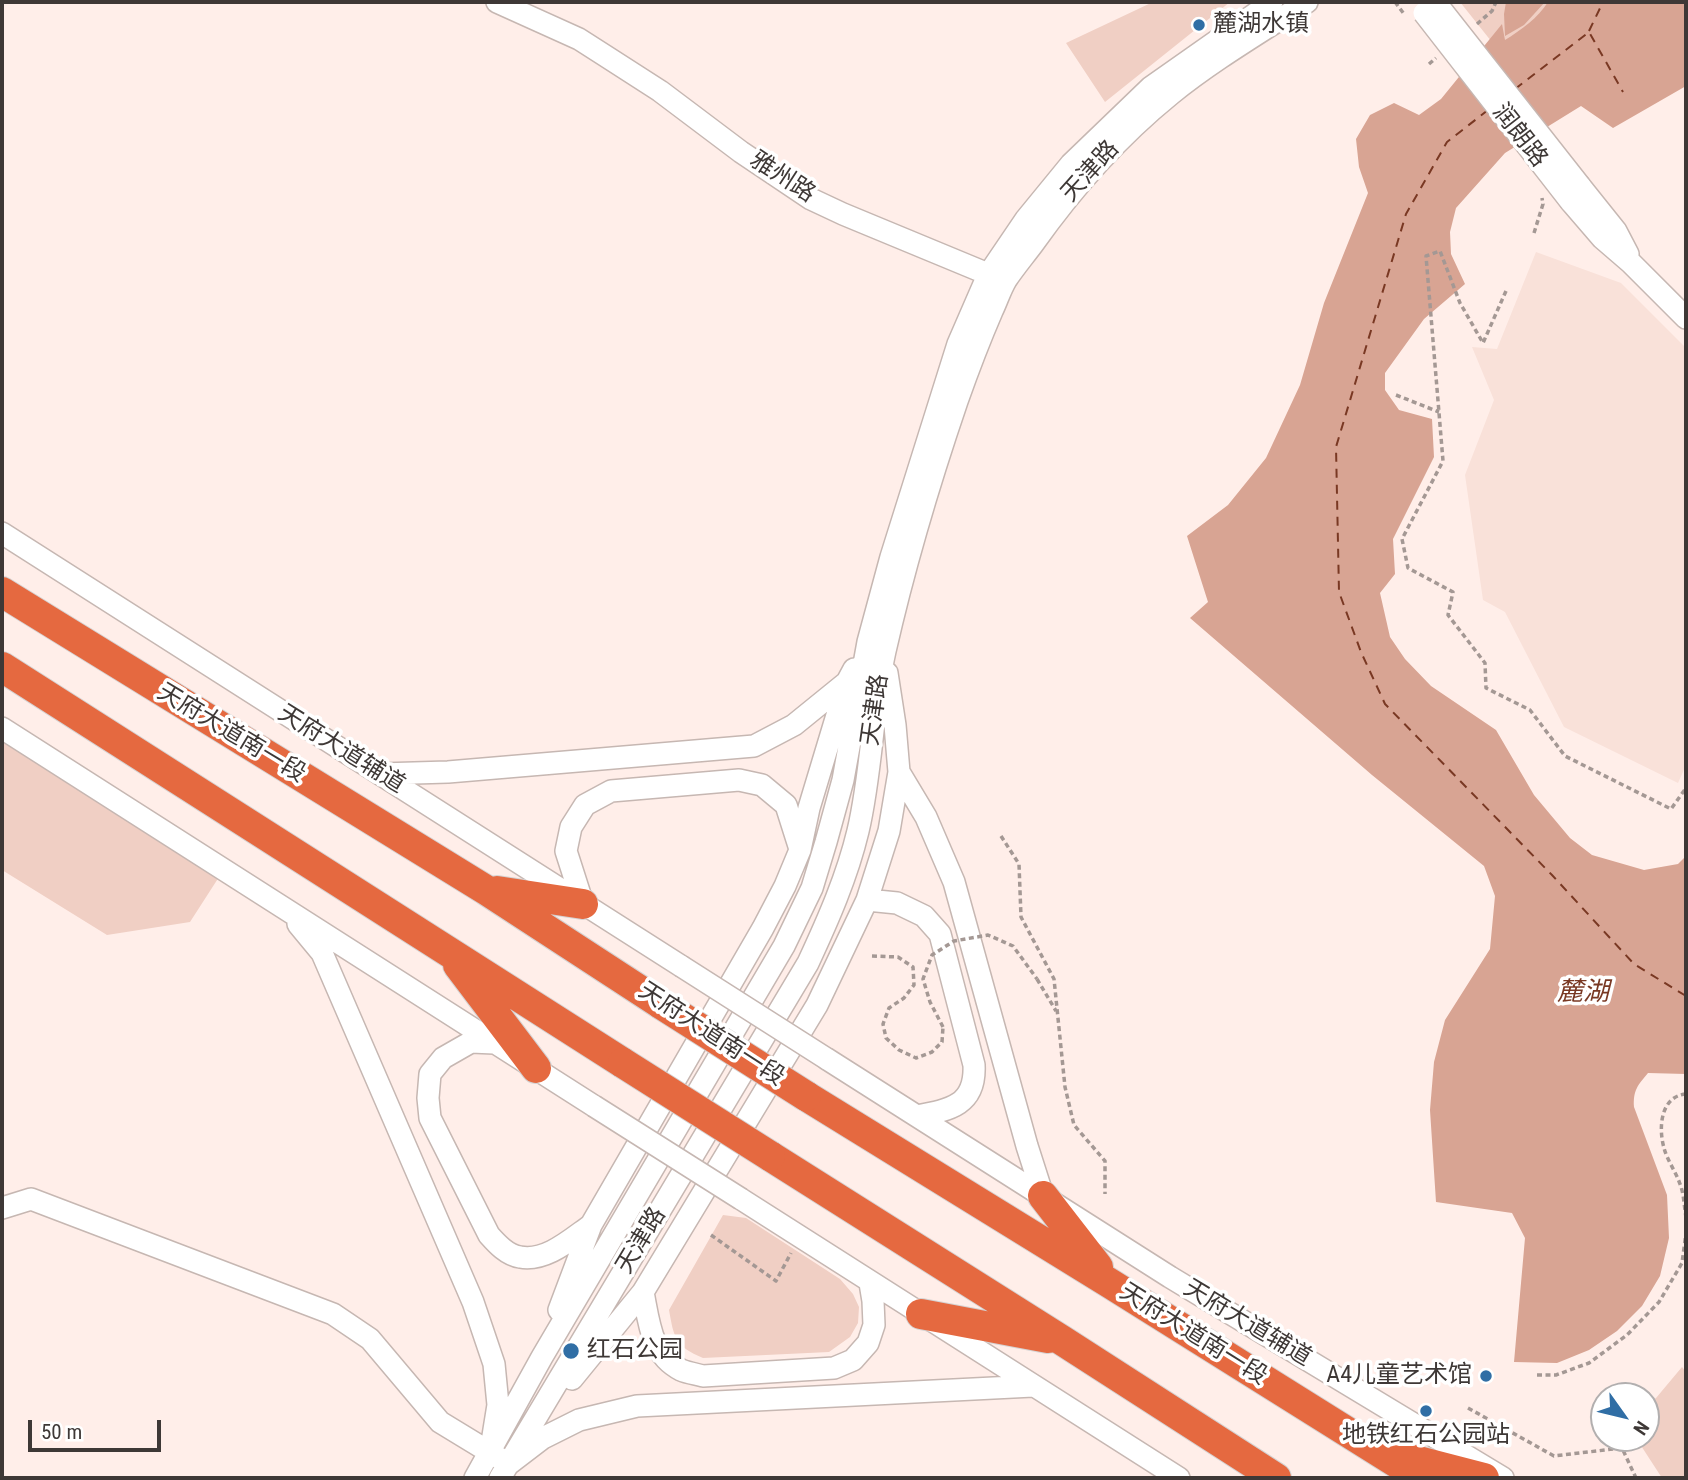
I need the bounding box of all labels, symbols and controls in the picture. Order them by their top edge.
place label: 麓湖水镇 [1213,11,1309,39]
marker: 麓湖水镇 [1191,17,1207,33]
street label: 润朗路 [1485,99,1553,173]
street label: 天津路 [1056,136,1126,208]
street label: 雅州路 [744,146,820,210]
street label: 天津路 [857,672,895,748]
street label: 天府大道南一段 [152,678,310,790]
street label: 天府大道辅道 [272,700,410,800]
street label: 天府大道南一段 [633,977,789,1093]
water label: 麓湖 [1557,977,1609,1009]
street label: 天津路 [611,1203,673,1279]
street label: 天府大道辅道 [1178,1275,1316,1373]
street label: 天府大道南一段 [1114,1278,1272,1392]
place label: 红石公园 [587,1337,683,1365]
marker: 红石公园 [561,1341,581,1361]
place label: A4儿童艺术馆 [1326,1362,1472,1390]
marker: A4儿童艺术馆 [1478,1368,1494,1384]
north arrow [1590,1382,1660,1452]
marker: 地铁红石公园站 [1418,1403,1434,1419]
scale bar [32,1406,164,1450]
text: N [1628,1417,1654,1439]
text: 50 m [41,1420,82,1444]
place label: 地铁红石公园站 [1342,1422,1510,1450]

